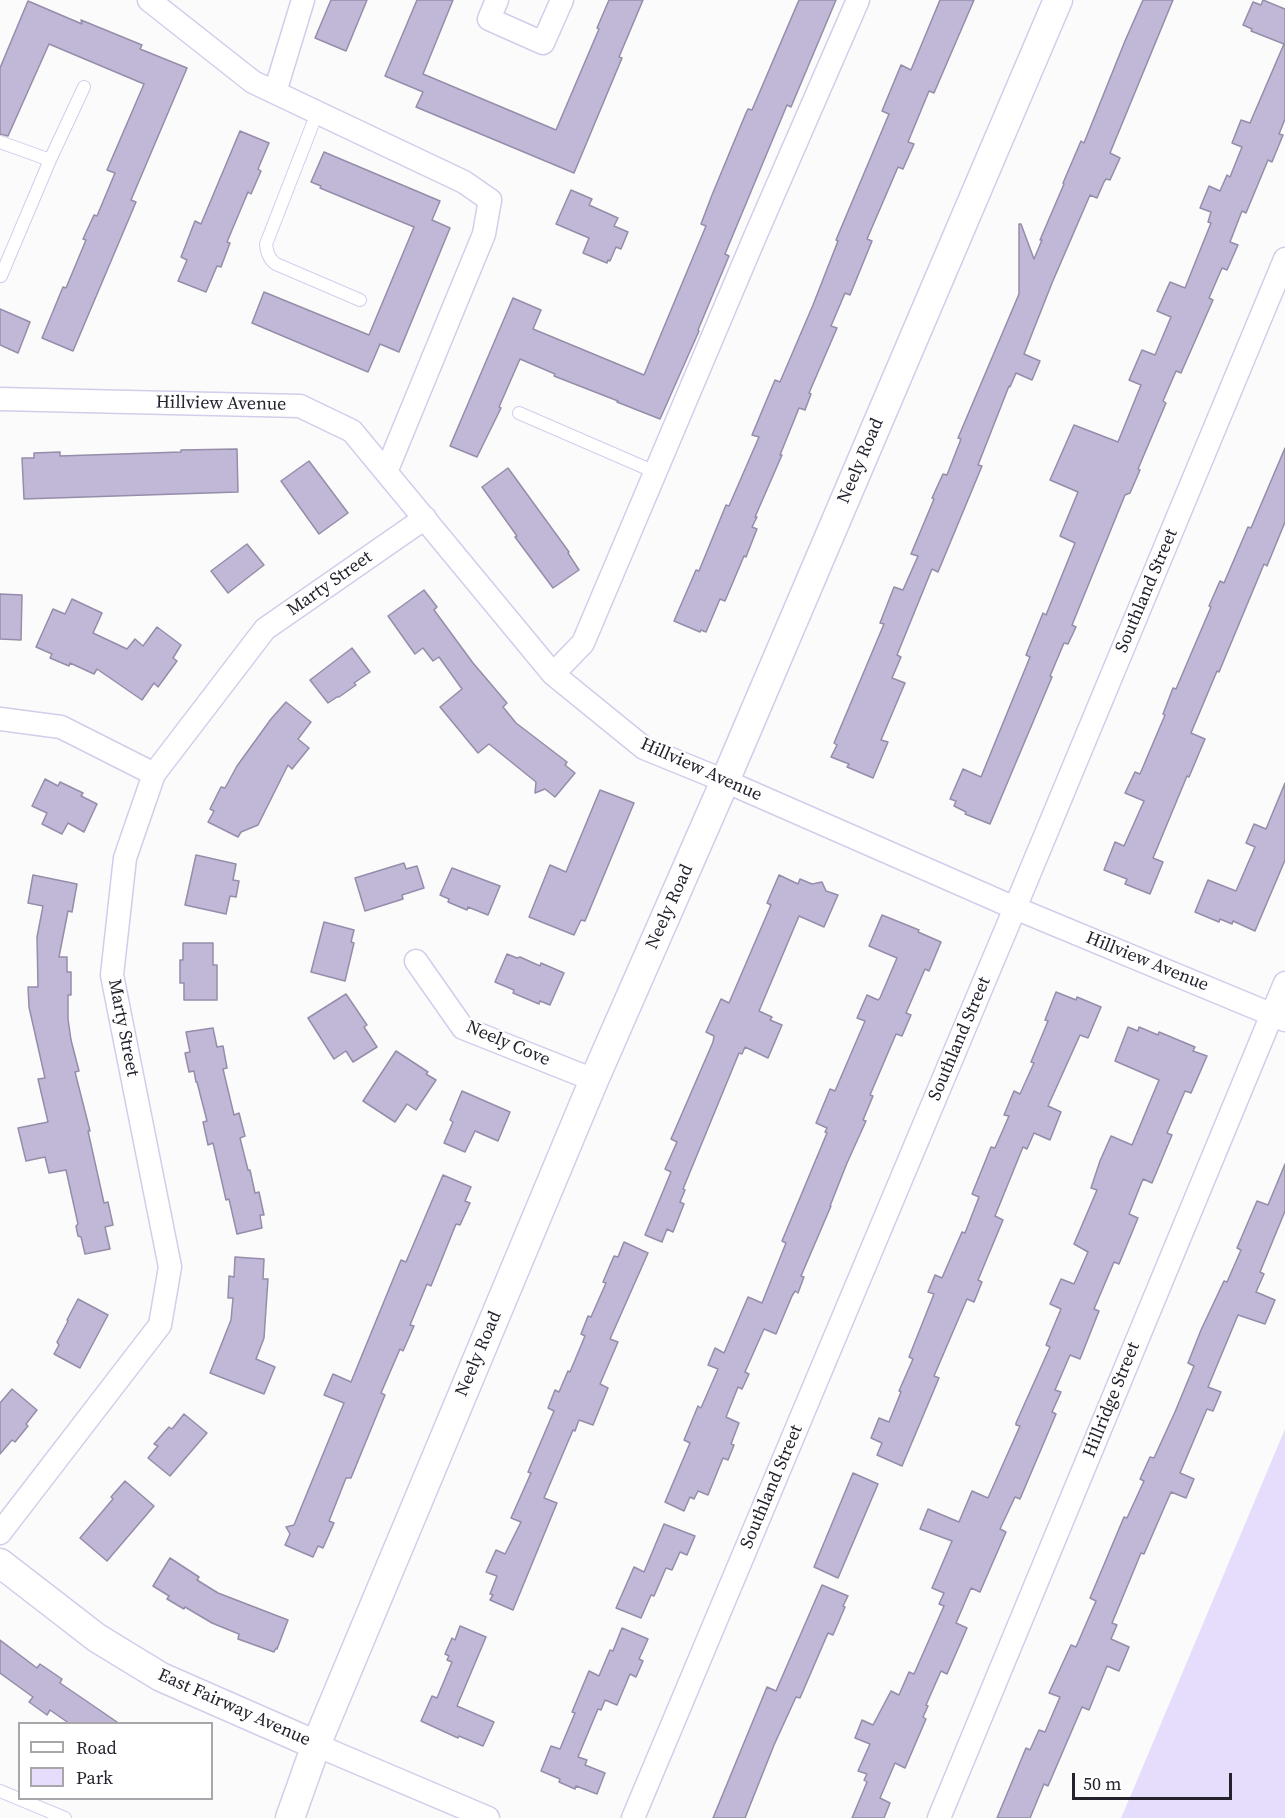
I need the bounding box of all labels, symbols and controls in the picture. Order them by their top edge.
street label: Hillview Avenue [156,392,286,416]
street label: Neely Road [833,415,889,507]
street label: Southland Street [1111,526,1183,656]
street label: Marty Street [283,547,377,621]
street label: Hillview Avenue [637,734,765,806]
street label: Neely Road [642,861,698,953]
street label: Hillview Avenue [1082,928,1212,996]
street label: Southland Street [924,974,996,1104]
street label: Marty Street [103,977,143,1079]
street label: Neely Cove [463,1017,553,1071]
street label: Neely Road [451,1308,507,1400]
street label: Hillridge Street [1079,1339,1145,1461]
street label: Southland Street [736,1422,808,1552]
street label: East Fairway Avenue [154,1665,314,1751]
legend [18,1722,213,1800]
text: Road [76,1735,117,1760]
scale bar [1075,1761,1236,1799]
text: Park [76,1765,113,1790]
text: 50 m [1083,1771,1121,1796]

